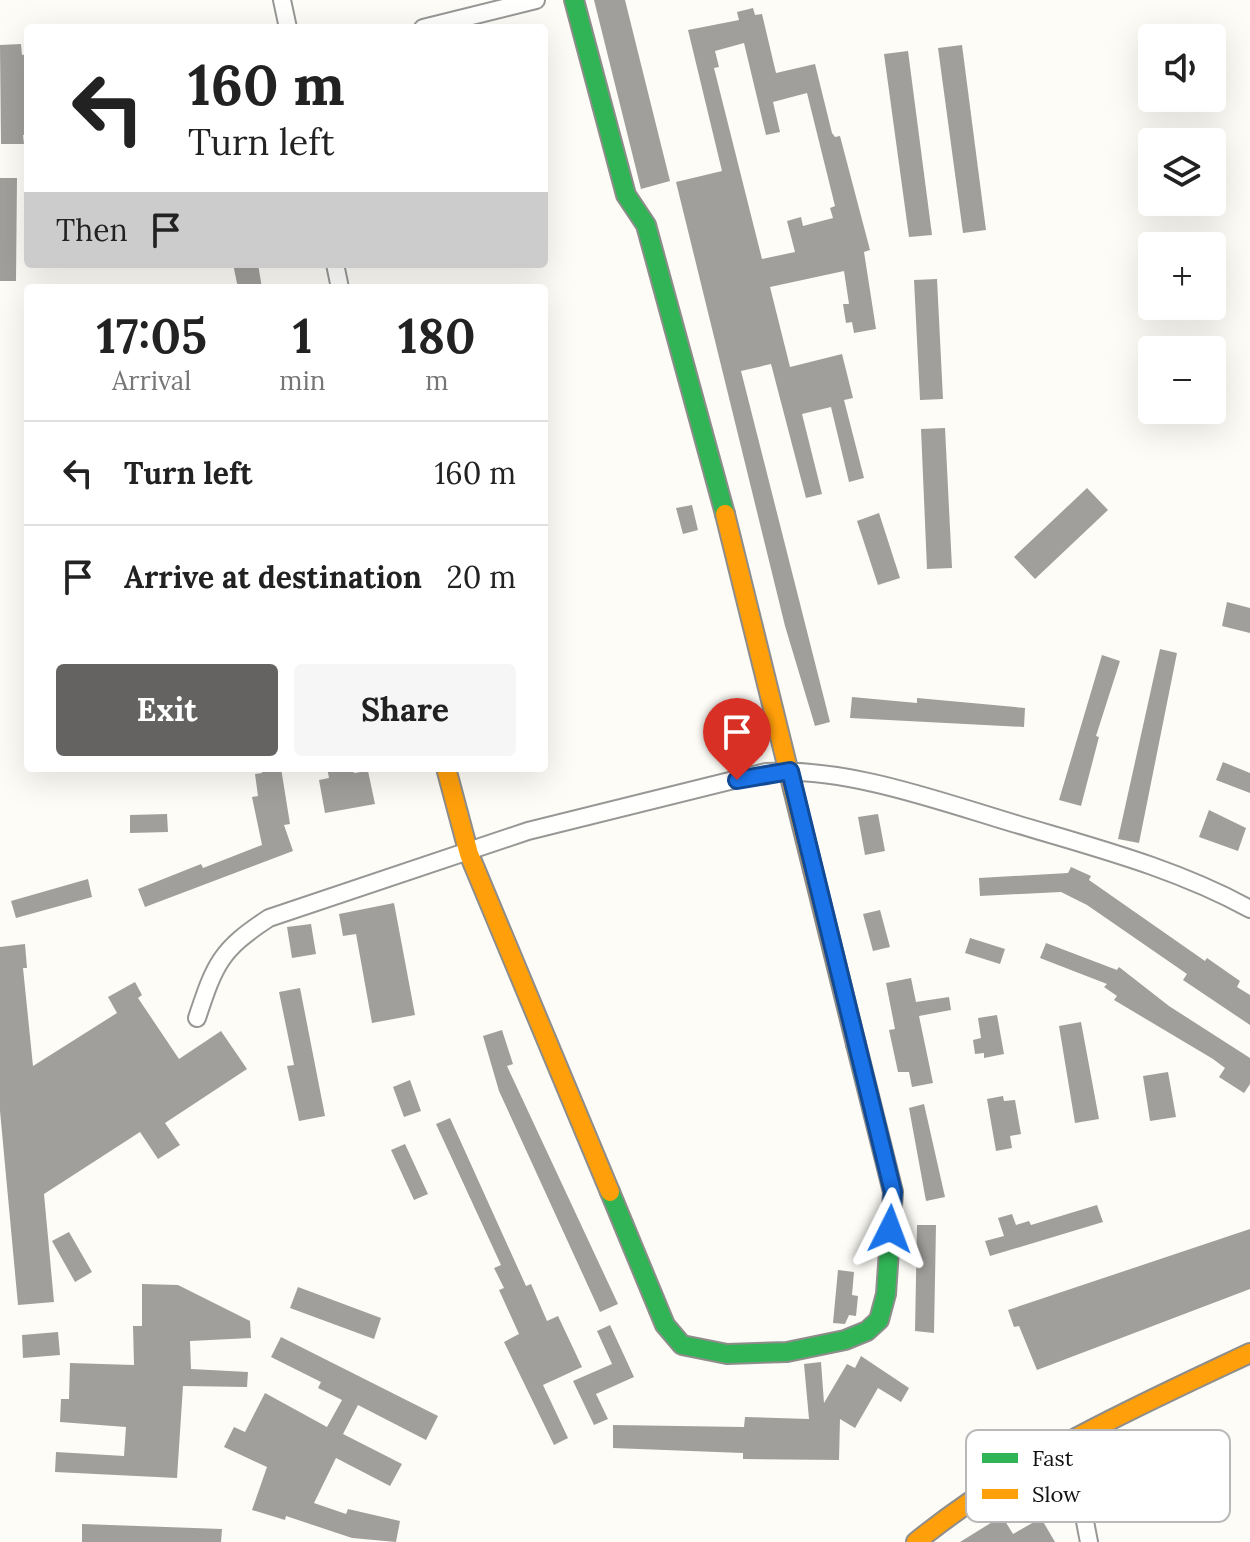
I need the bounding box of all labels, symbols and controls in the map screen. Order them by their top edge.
map controls [1138,24,1226,424]
button: sound [1138,24,1226,112]
text: 160 m [188,49,345,120]
icon: left [56,56,160,160]
text: Turn left [188,119,335,165]
button: layers [1138,128,1226,216]
icon: arrive [144,208,188,252]
text: Then [56,211,128,249]
button: + [1138,232,1226,320]
text: 17:05 [96,305,207,366]
text: 1 [293,305,312,366]
text: 180 [398,305,476,366]
button: − [1138,336,1226,424]
text: Arrival [112,364,191,397]
text: min [279,364,326,397]
text: m [425,364,448,397]
icon: left [56,451,100,495]
text: Turn left [124,454,252,492]
text: 160 m [434,454,516,492]
icon: arrive [56,555,100,599]
text: Arrive at destination [124,558,422,596]
text: 20 m [447,558,516,596]
button: Exit [56,664,278,756]
button: Share [294,664,516,756]
pin [703,698,771,780]
icon: arrive [715,710,759,754]
position arrow [848,1187,932,1271]
legend [966,1430,1230,1522]
text: Fast [1032,1444,1074,1472]
text: Slow [1032,1480,1081,1508]

